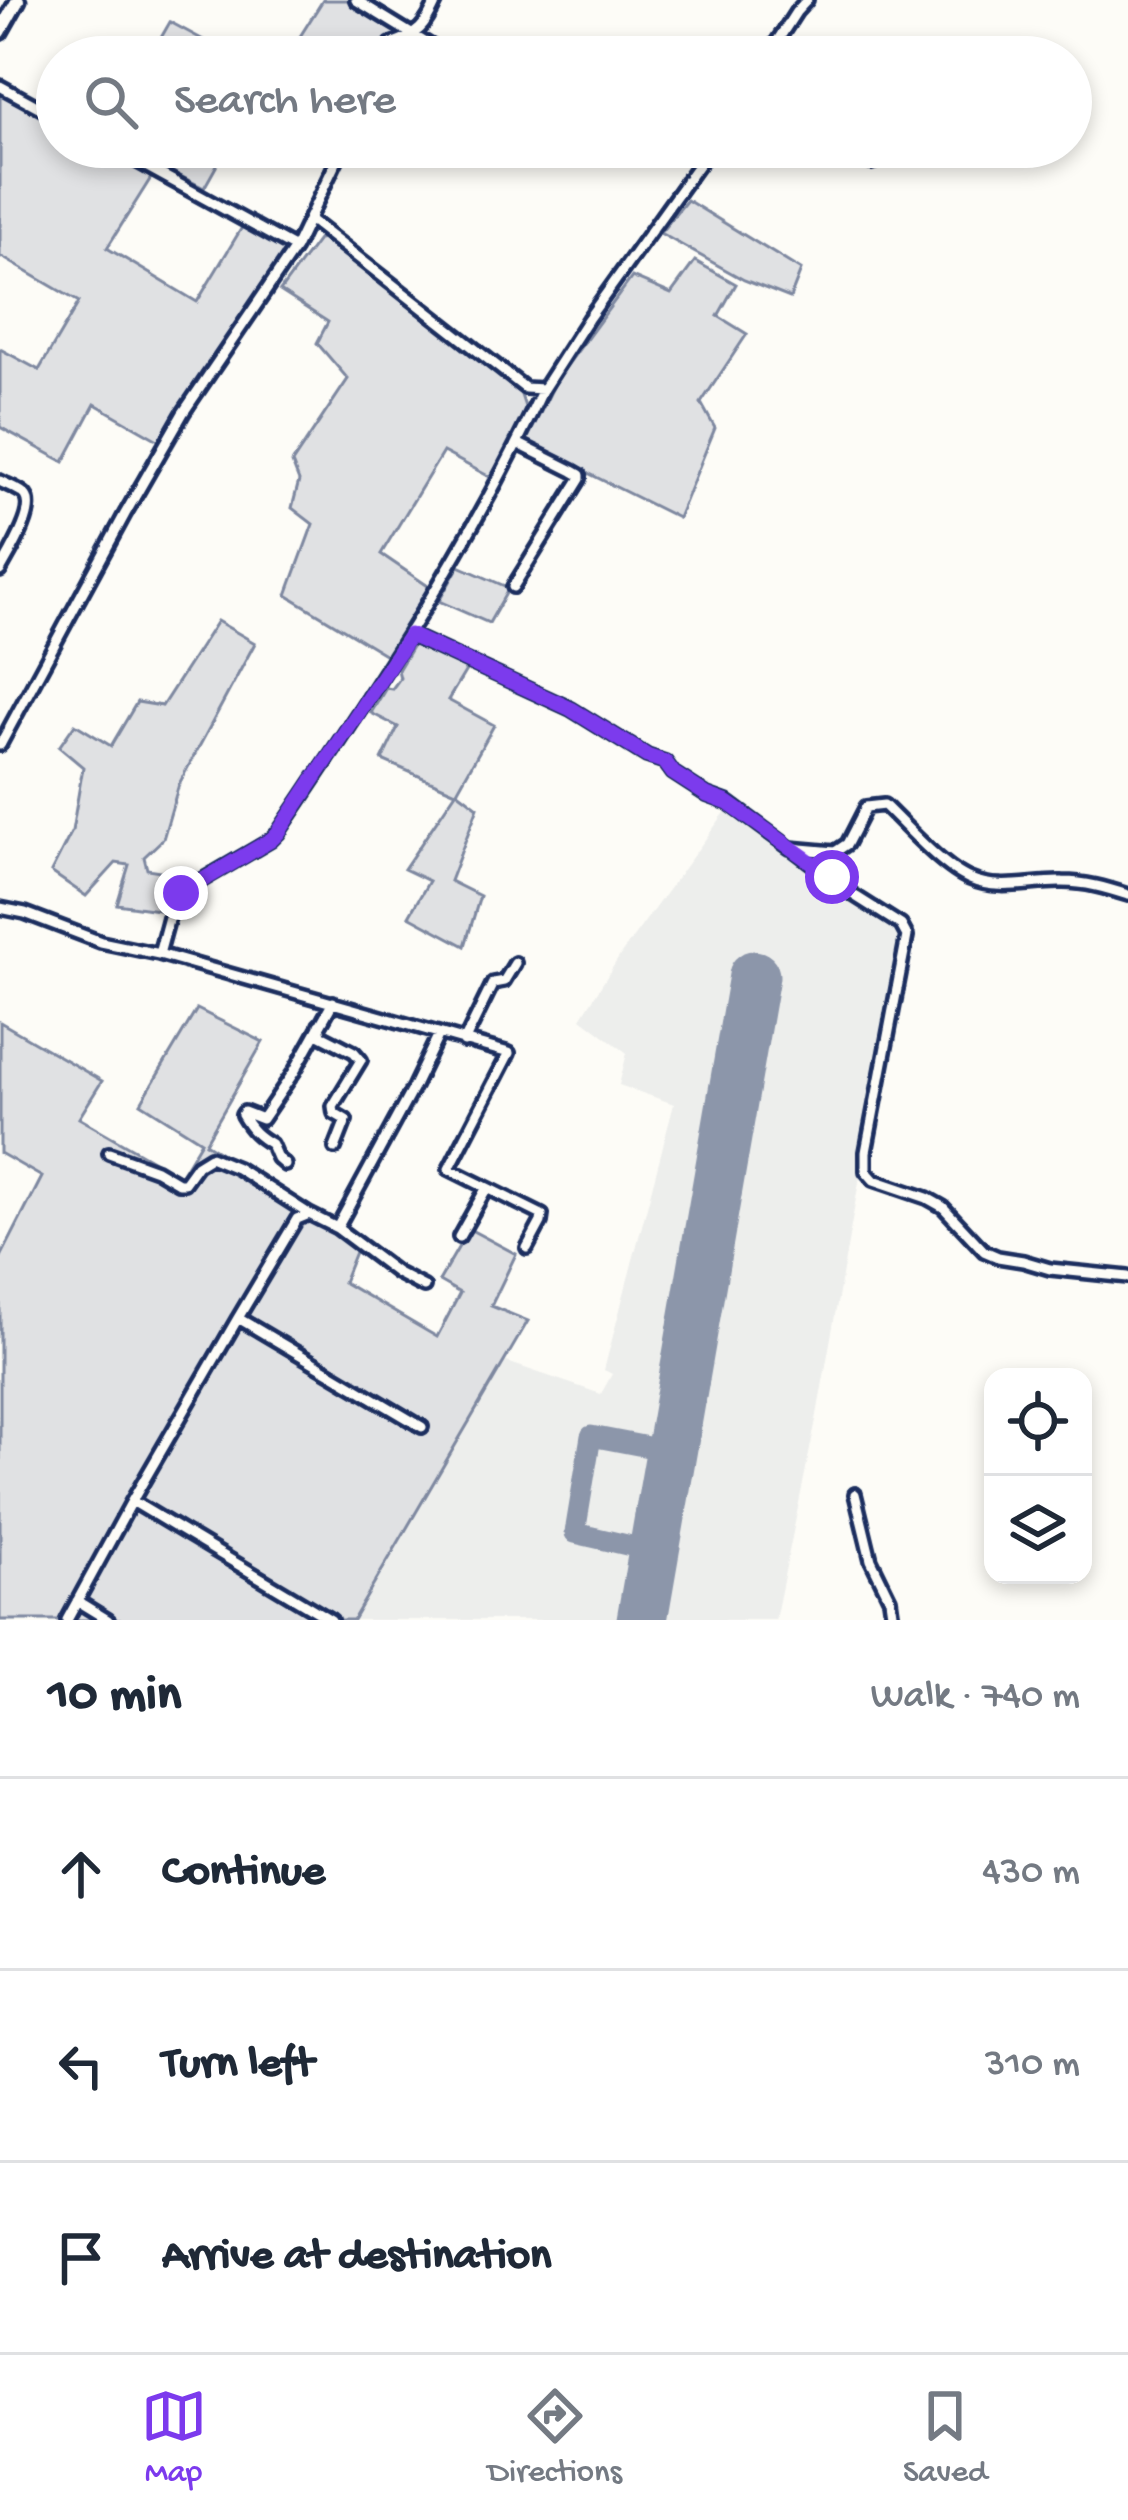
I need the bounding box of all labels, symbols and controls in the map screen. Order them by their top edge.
search box [36,36,1092,168]
icon: search [78,69,144,135]
text: Search here [174,76,396,129]
route start [805,850,859,904]
route end [154,866,208,920]
map controls [984,1368,1092,1584]
button: locate [984,1368,1092,1476]
button: layers [984,1476,1092,1584]
text: 10 min [48,1668,181,1728]
text: Walk · 740 m [871,1675,1080,1721]
icon: ahead [48,1841,114,1907]
text: Continue [162,1847,325,1900]
text: 430 m [982,1851,1080,1897]
icon: left [48,2033,114,2099]
text: Turn left [162,2039,314,2092]
text: 310 m [985,2043,1080,2089]
icon: arrive [48,2225,114,2291]
text: Arrive at destination [162,2231,551,2284]
tab: Map [141,2383,207,2493]
tab: Directions [488,2383,622,2493]
tab: Saved [903,2383,987,2493]

